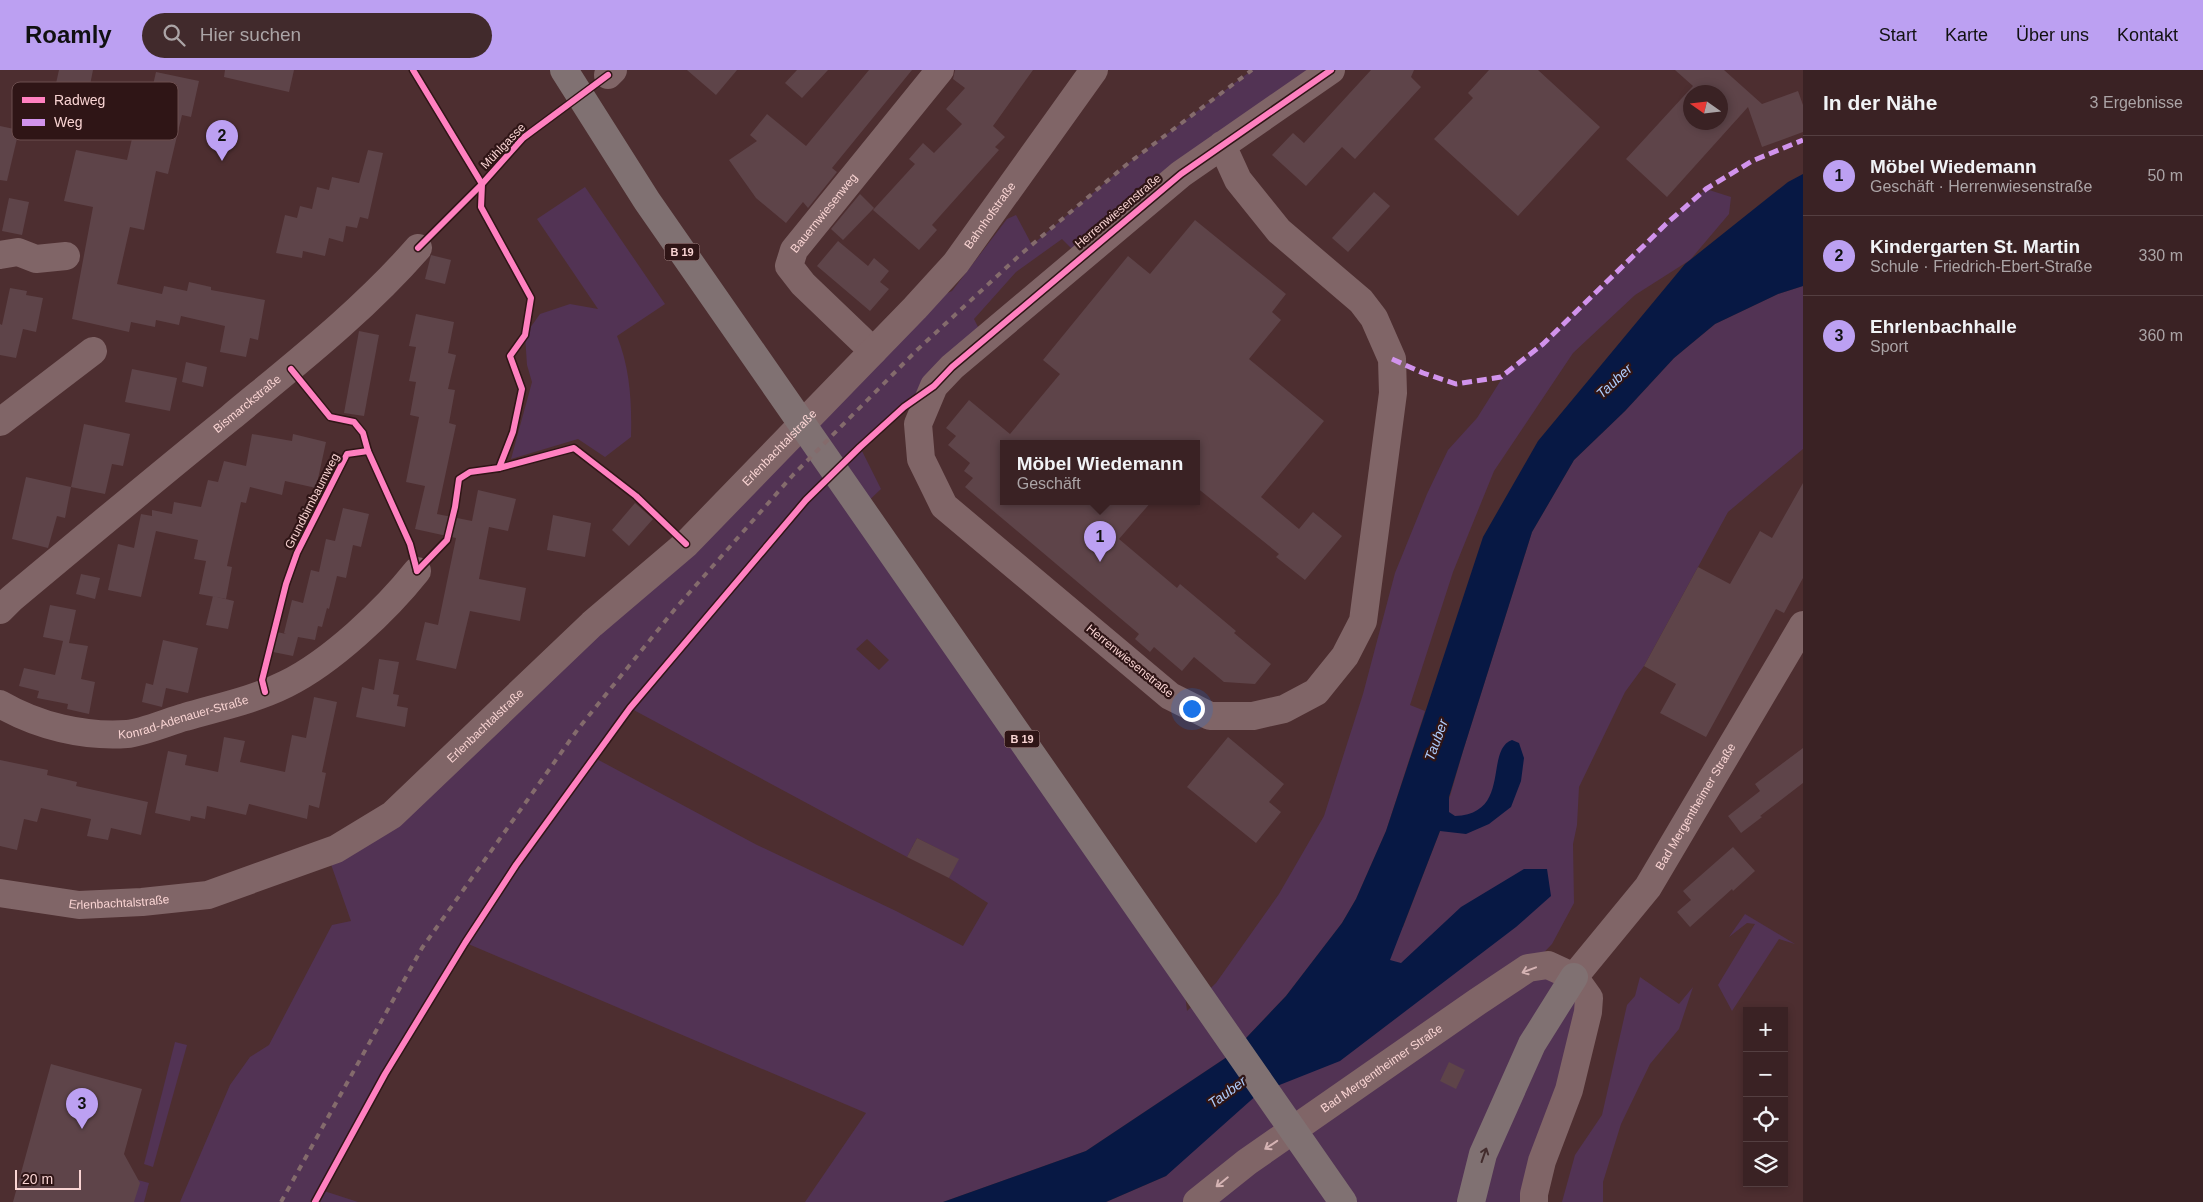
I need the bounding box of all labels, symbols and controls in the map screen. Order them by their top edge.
search box [142,13,492,58]
text: Roamly [25,21,112,48]
icon: search [160,21,188,49]
text: Hier suchen [200,24,301,45]
text: Start [1879,25,1917,45]
text: Karte [1945,25,1988,45]
text: Über uns [2016,25,2089,45]
text: Kontakt [2117,25,2178,45]
legend [12,82,178,140]
north arrow [1683,85,1728,130]
text: In der Nähe [1823,91,1937,114]
text: Radweg [54,92,105,108]
text: 3 Ergebnisse [2090,94,2183,111]
text: Weg [54,114,83,130]
pin: 2 [206,120,238,161]
street label: Mühlgasse [478,120,528,172]
text: Möbel Wiedemann [1870,156,2037,177]
text: 1 [1835,167,1843,184]
text: 50 m [2147,167,2183,184]
street label: Bauernwiesenweg [788,171,860,256]
street label: Herrenwiesenstraße [1072,171,1164,251]
text: Geschäft · Herrenwiesenstraße [1870,178,2092,195]
street label: Bahnhofstraße [961,179,1019,252]
text: Kindergarten St. Martin [1870,236,2080,257]
road number: B 19 [664,243,700,260]
text: 2 [1835,247,1843,264]
text: 330 m [2139,247,2183,264]
text: Schule · Friedrich-Ebert-Straße [1870,258,2092,275]
text: Ehrlenbachhalle [1870,316,2017,337]
text: 3 [1835,327,1843,344]
text: 360 m [2139,327,2183,344]
text: Sport [1870,338,1908,355]
water label: Tauber [1593,360,1636,402]
street label: Bismarckstraße [210,372,284,436]
street label: Erlenbachtalstraße [739,406,820,489]
popup [1000,440,1200,505]
street label: Grundbirnbaumweg [282,451,342,551]
text: Möbel Wiedemann [1017,453,1183,474]
text: Geschäft [1017,475,1081,492]
pin: 1 [1084,521,1116,562]
street label: Herrenwiesenstraße [1084,622,1177,701]
street label: Erlenbachtalstraße [444,686,527,766]
street label: Konrad-Adenauer-Straße [118,692,251,741]
your location [1179,696,1205,722]
water label: Tauber [1421,716,1451,763]
road number: B 19 [1004,731,1040,748]
street label: Bad Mergentheimer Straße [1653,740,1739,872]
street label: Erlenbachtalstraße [68,892,170,912]
one-way arrow [1522,966,1537,975]
map controls [1743,1007,1788,1187]
button: + [1743,1007,1788,1052]
street label: Bad Mergentheimer Straße [1318,1021,1445,1116]
button: − [1743,1052,1788,1097]
water label: Tauber [1205,1072,1250,1111]
pin: 3 [66,1088,98,1129]
button: locate [1743,1097,1788,1142]
one-way arrow [1265,1140,1279,1150]
button: layers [1743,1142,1788,1187]
one-way arrow [1480,1148,1489,1163]
scale bar [15,1167,81,1190]
text: 20 m [22,1171,53,1187]
one-way arrow [1216,1176,1229,1187]

